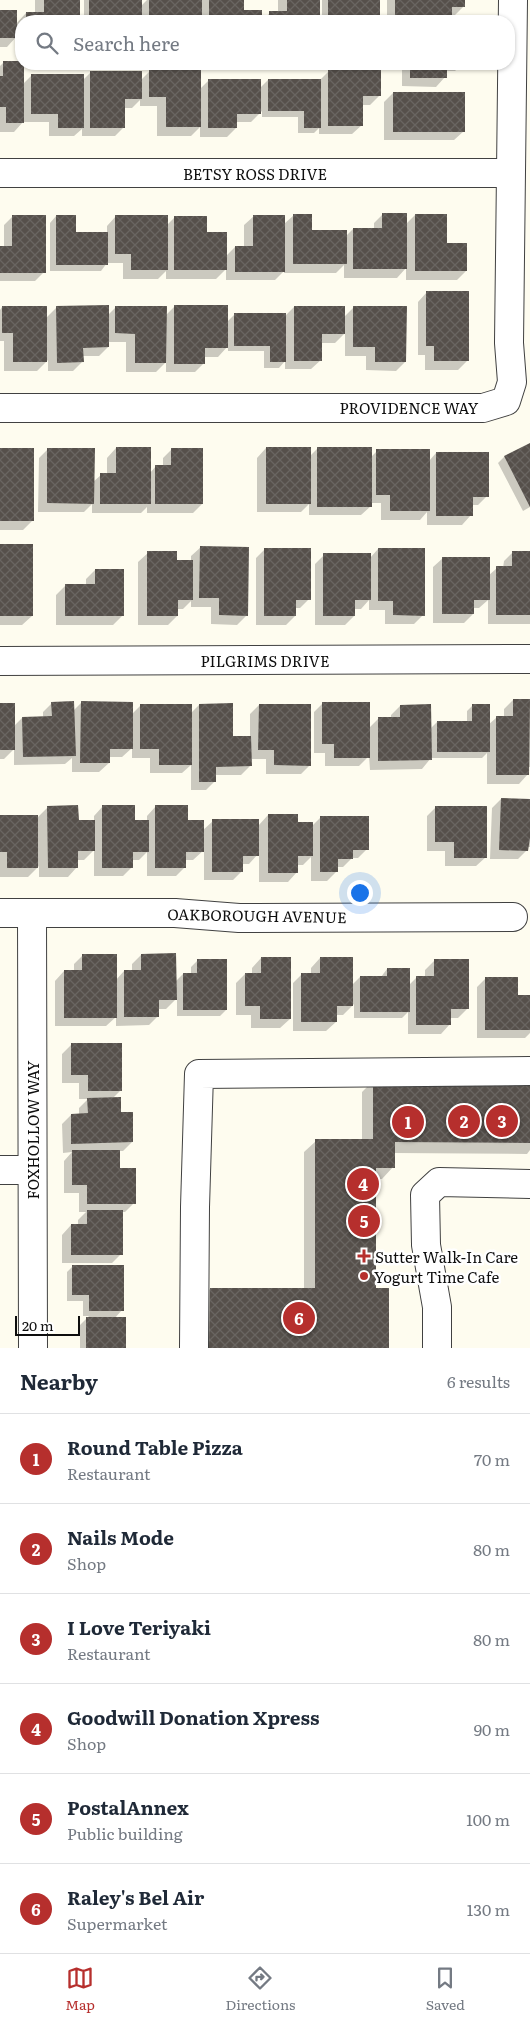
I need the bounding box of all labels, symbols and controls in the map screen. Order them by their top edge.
search box [15,15,515,70]
icon: search [33,29,61,57]
text: Search here [73,29,180,57]
street label: BETSY ROSS DRIVE [183,162,327,185]
street label: PROVIDENCE WAY [340,396,479,419]
street label: PILGRIMS DRIVE [201,649,329,672]
your location [347,880,373,906]
street label: OAKBOROUGH AVENUE [167,902,347,928]
street label: FOXHOLLOW WAY [21,1060,44,1199]
pin: 2 [448,1102,480,1140]
pin: 3 [486,1102,518,1140]
pin: 1 [392,1103,424,1141]
pin: 4 [347,1165,379,1203]
pin: 5 [348,1202,380,1240]
place label: Sutter Walk-In Care [375,1245,518,1268]
marker: Sutter Walk-In Care [357,1249,371,1263]
place label: Yogurt Time Cafe [374,1265,499,1288]
marker: Yogurt Time Cafe [358,1270,370,1282]
pin: 6 [283,1299,315,1337]
scale bar [15,1313,80,1336]
text: 20 m [22,1315,54,1335]
text: Nearby [20,1365,98,1396]
text: 6 results [447,1369,510,1393]
text: Round Table Pizza [67,1433,243,1461]
text: 1 [33,1447,39,1471]
text: 70 m [474,1447,510,1471]
text: Restaurant [67,1461,151,1485]
text: Nails Mode [67,1523,174,1551]
text: 2 [32,1537,40,1561]
text: 80 m [473,1537,510,1561]
text: Shop [67,1551,106,1575]
text: I Love Teriyaki [67,1613,211,1641]
text: 3 [32,1627,40,1651]
text: 80 m [473,1627,510,1651]
text: Restaurant [67,1641,151,1665]
text: Goodwill Donation Xpress [67,1703,319,1731]
text: 4 [31,1717,41,1741]
text: 90 m [474,1717,510,1741]
text: Shop [67,1731,106,1755]
text: PostalAnnex [67,1793,189,1821]
text: 5 [32,1807,40,1831]
text: 100 m [466,1807,510,1831]
text: Public building [67,1821,183,1845]
text: Raley's Bel Air [67,1883,204,1911]
text: 6 [31,1897,41,1921]
text: 130 m [467,1897,510,1921]
text: Supermarket [67,1911,167,1935]
tab: Map [65,1964,95,2014]
tab: Directions [225,1964,295,2014]
tab: Saved [426,1964,465,2014]

